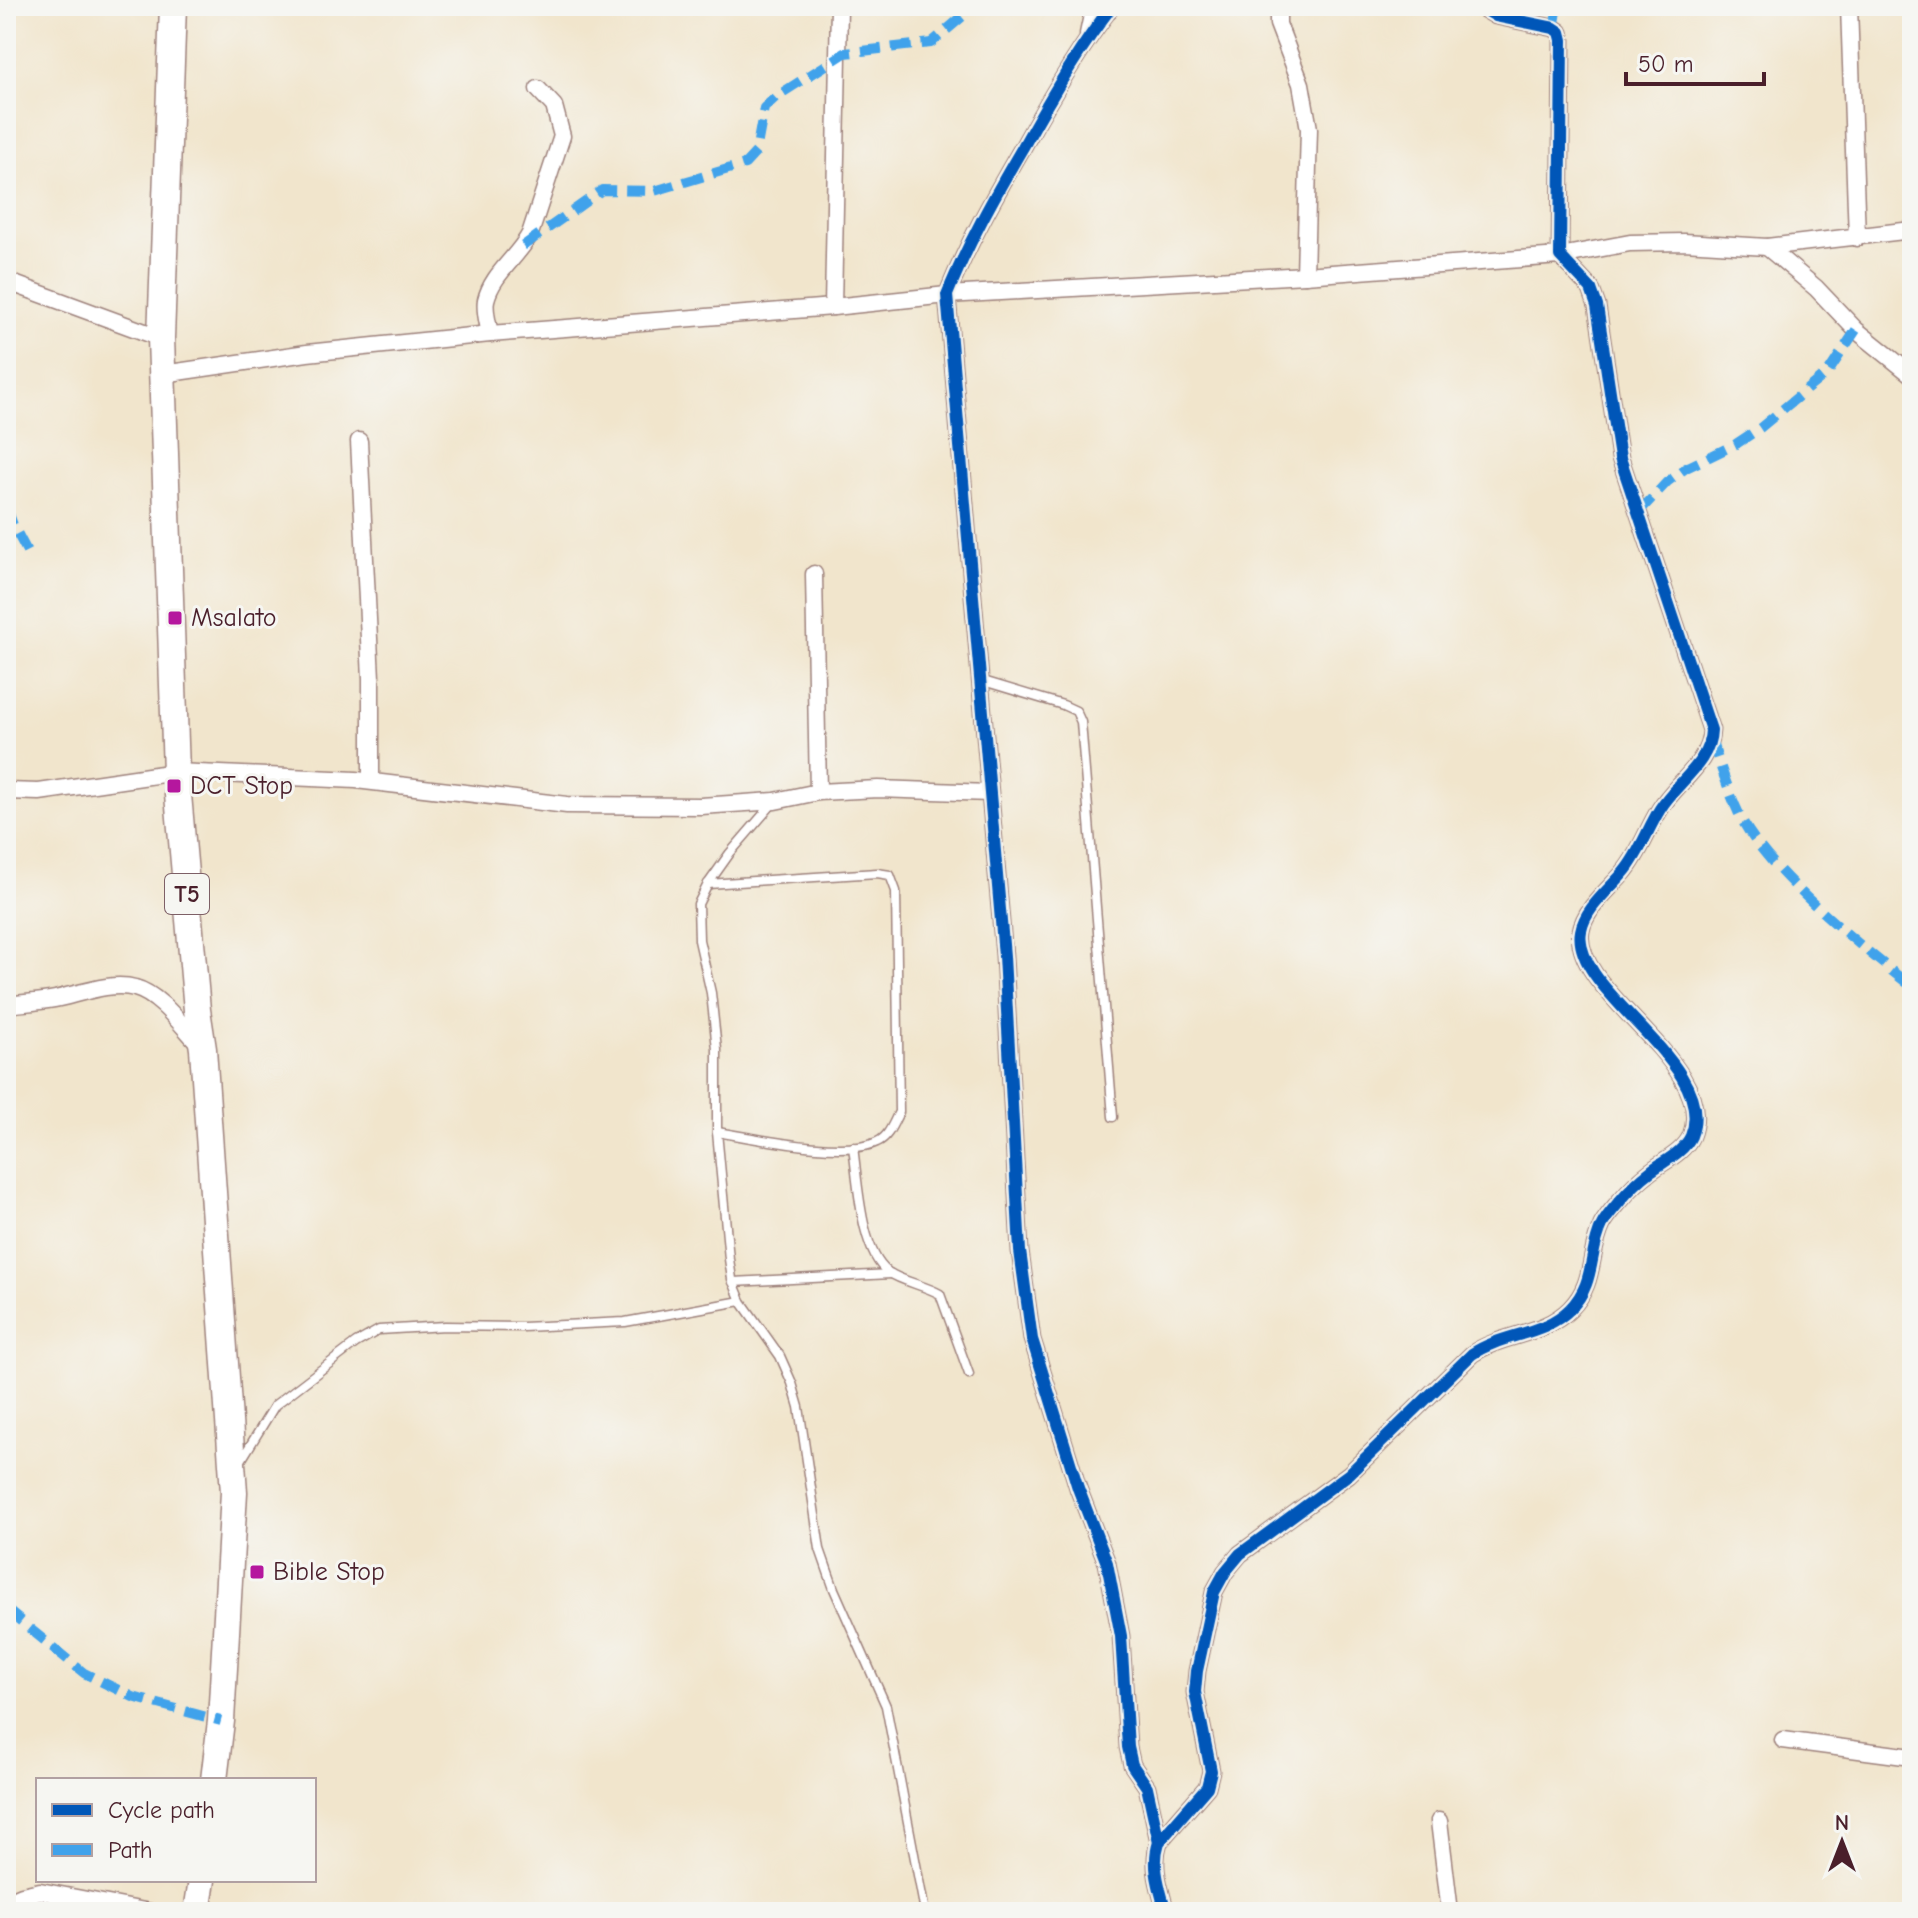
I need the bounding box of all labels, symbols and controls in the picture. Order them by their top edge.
scale bar [1626,36,1764,86]
text: 50 m [1638,50,1694,78]
place label: Msalato [191,603,277,633]
marker: Msalato [166,609,184,627]
place label: DCT Stop [190,771,293,801]
marker: DCT Stop [165,777,183,795]
road number: T5 [165,874,209,914]
place label: Bible Stop [273,1557,385,1587]
marker: Bible Stop [248,1563,266,1581]
legend [36,1778,316,1882]
text: Cycle path [108,1796,215,1824]
north arrow [1802,1802,1882,1882]
text: N [1835,1810,1849,1836]
text: Path [108,1836,153,1864]

